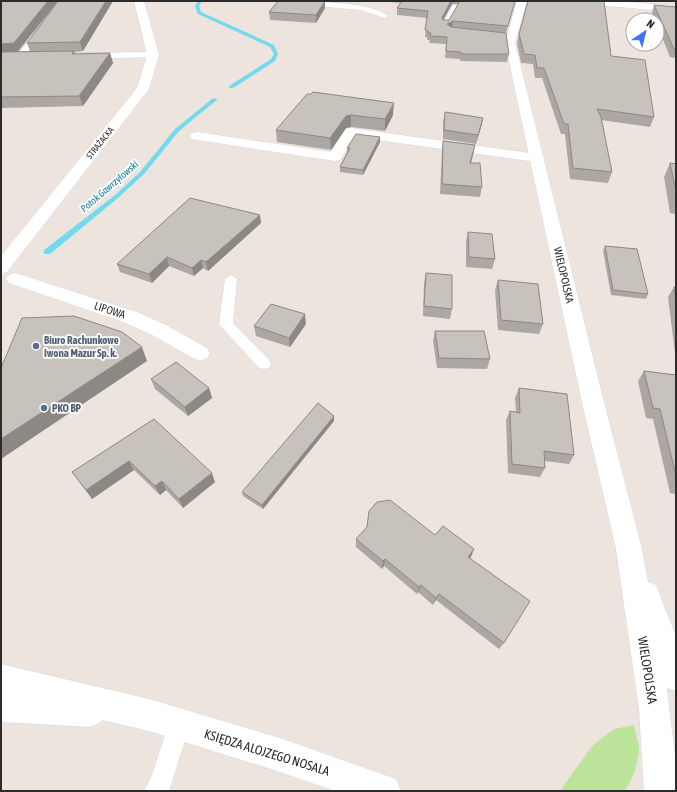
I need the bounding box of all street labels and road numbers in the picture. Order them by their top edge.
street label: STRAŻACKA [84,125,116,161]
street label: WIELOPOLSKA [552,246,576,305]
street label: LIPOWA [93,299,128,321]
street label: WIELOPOLSKA [635,635,660,705]
street label: KSIĘDZA ALOJZEGO NOSALA [202,726,332,779]

